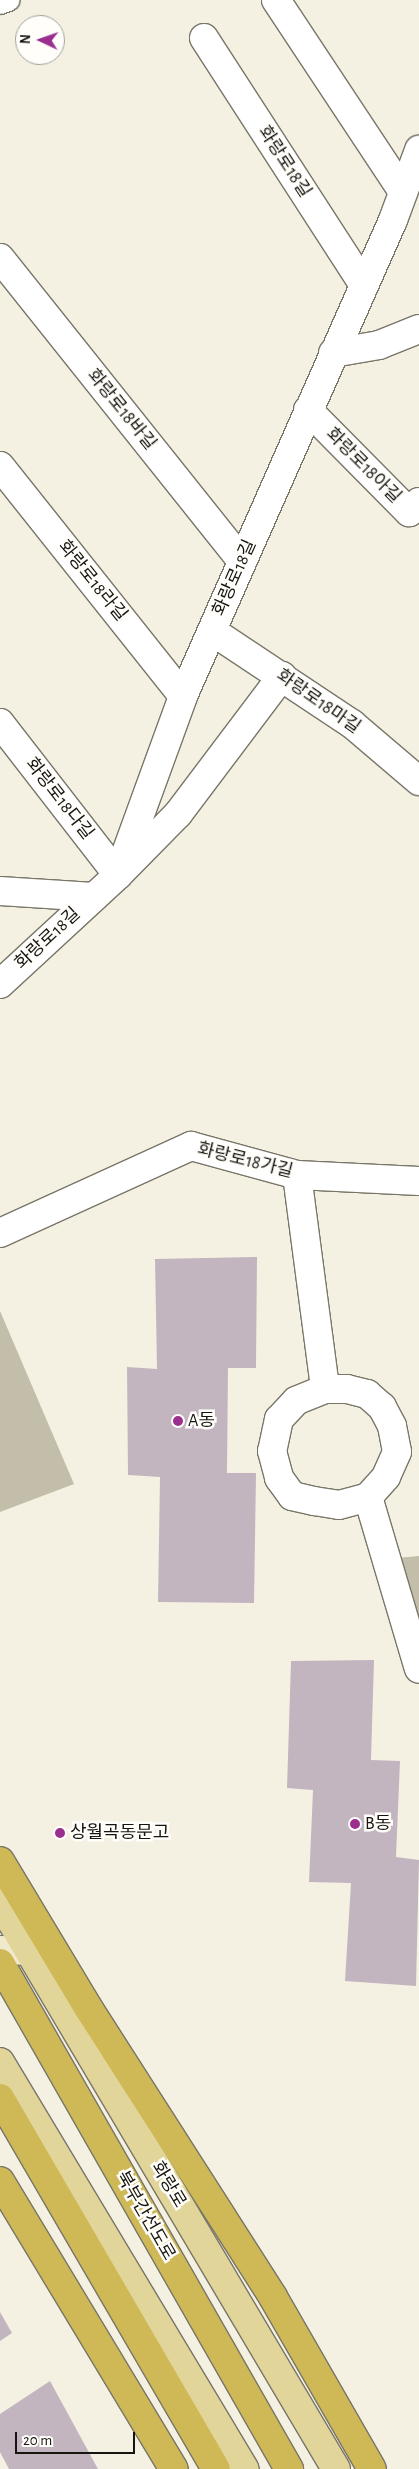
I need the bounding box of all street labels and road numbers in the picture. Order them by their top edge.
street label: 화랑로18길 [253,122,315,202]
street label: 화랑로18바길 [82,365,160,455]
street label: 화랑로18아길 [321,424,405,508]
street label: 화랑로18라길 [53,536,131,626]
street label: 화랑로18길 [209,537,261,619]
street label: 화랑로18마길 [272,665,364,739]
street label: 화랑로18다길 [20,754,98,844]
street label: 화랑로18길 [11,903,85,975]
street label: 화랑로18가길 [195,1139,295,1183]
street label: 화랑로 [146,2158,190,2212]
street label: 북부간선도로 [111,2168,179,2264]

